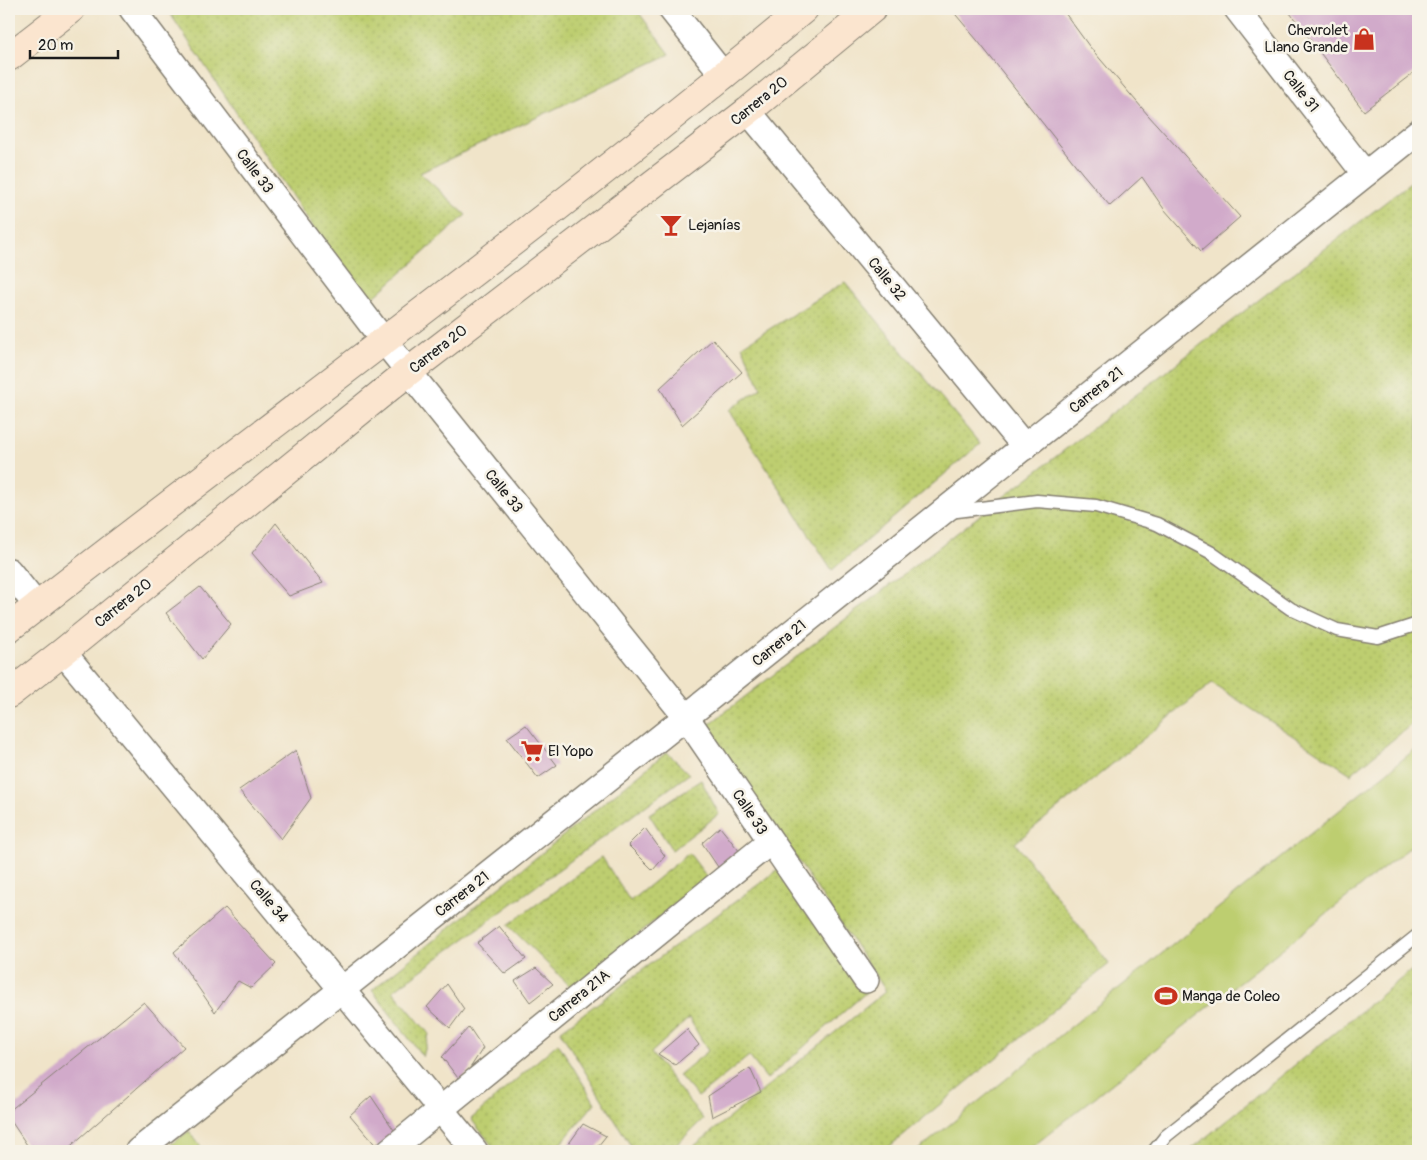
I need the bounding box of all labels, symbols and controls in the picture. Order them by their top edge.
place label: Chevrolet Llano Grande [1264,21,1349,57]
shop icon: Chevrolet Llano Grande [1351,26,1377,52]
scale bar [30,28,118,60]
text: 20 m [38,36,73,55]
street label: Calle 31 [1278,66,1323,116]
street label: Carrera 20 [727,73,792,130]
street label: Calle 33 [232,145,277,197]
bar icon: Lejanías [658,212,684,238]
place label: Lejanías [688,216,740,235]
street label: Calle 32 [863,254,910,305]
street label: Carrera 20 [406,321,471,378]
street label: Carrera 21 [1066,363,1127,418]
street label: Calle 33 [480,466,527,517]
street label: Carrera 20 [91,575,156,632]
street label: Carrera 21 [749,616,810,671]
supermarket icon: El Yopo [519,738,545,764]
place label: El Yopo [548,742,593,761]
street label: Calle 33 [728,786,772,839]
street label: Carrera 21 [431,867,493,922]
street label: Calle 34 [245,876,293,927]
street label: Carrera 21A [545,966,614,1027]
sports icon: Manga de Coleo [1153,983,1179,1009]
place label: Manga de Coleo [1182,987,1280,1006]

